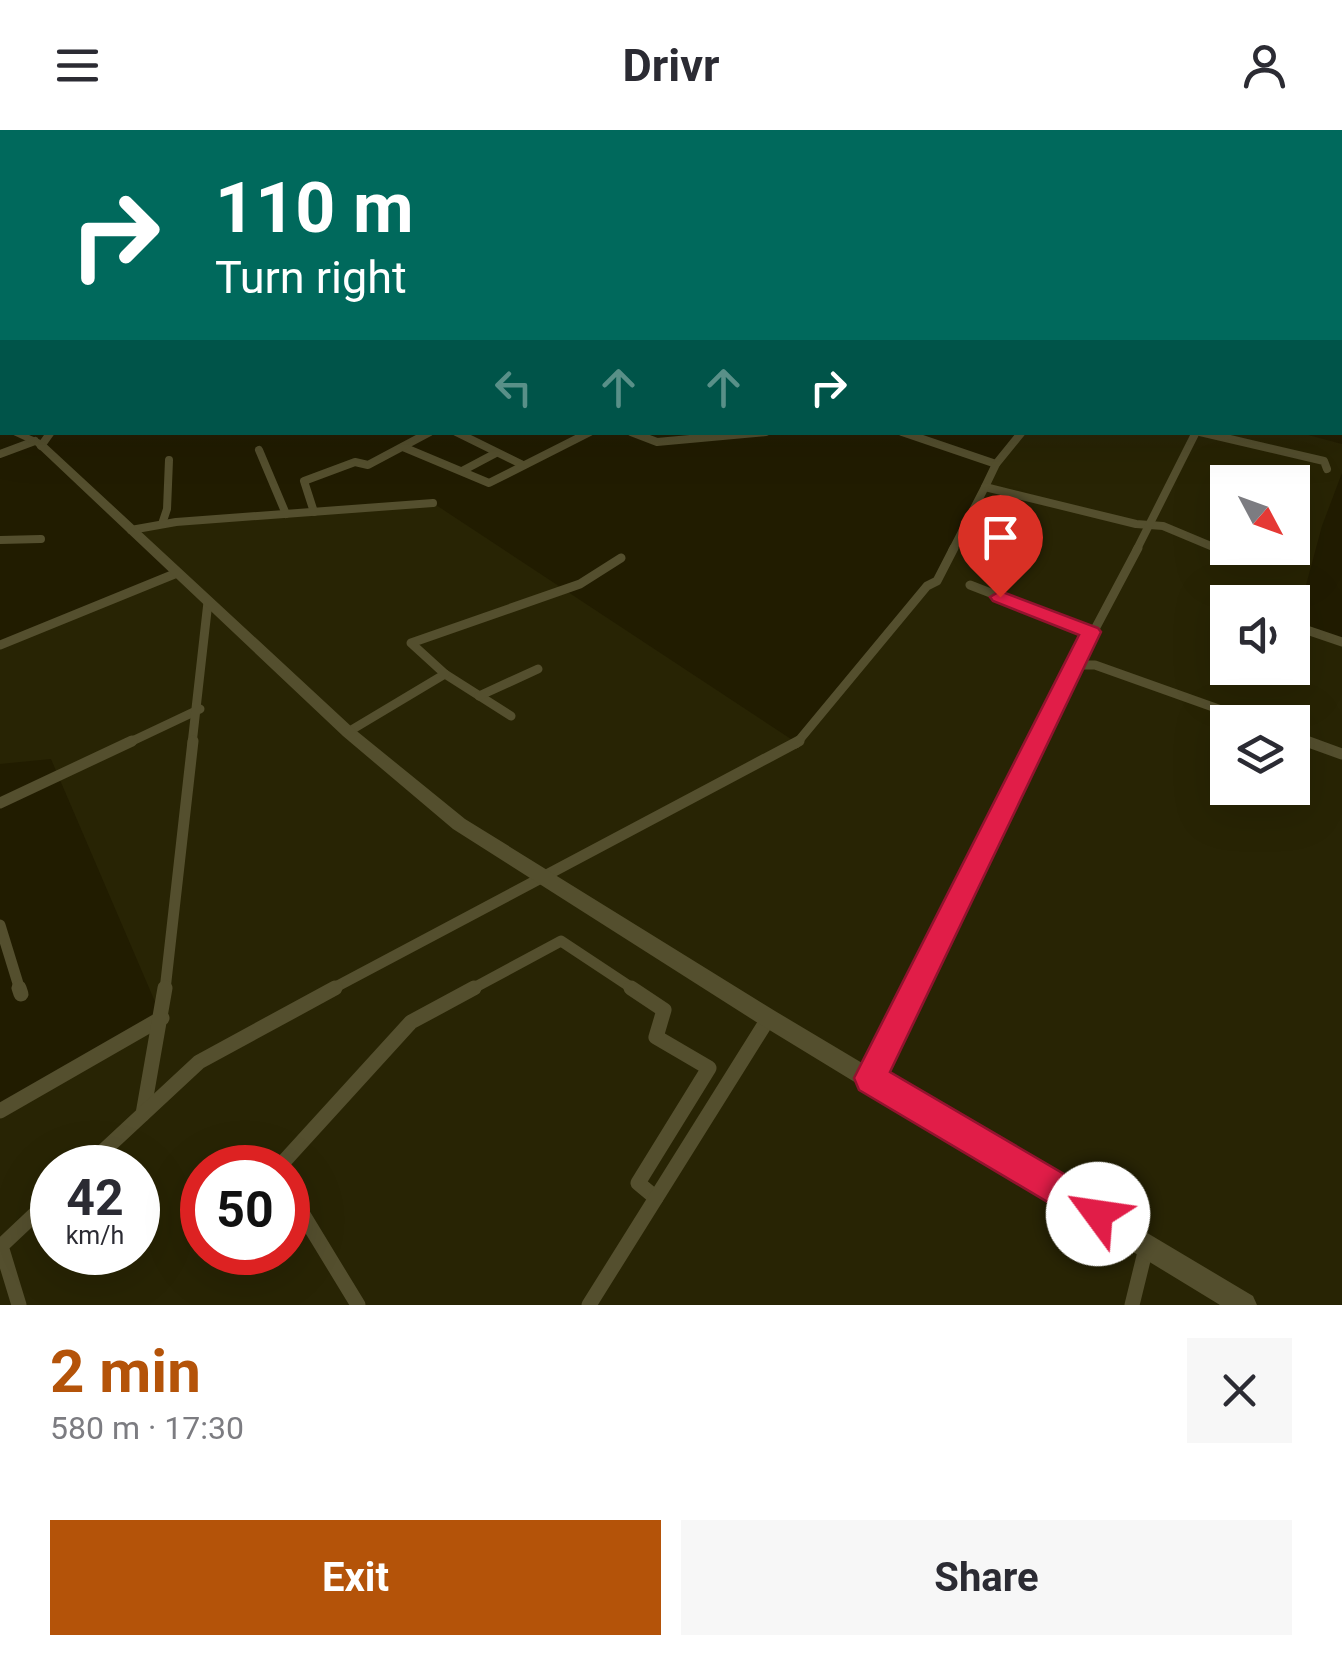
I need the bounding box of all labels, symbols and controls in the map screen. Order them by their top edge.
icon: menu [50,38,105,93]
icon: person [1237,38,1292,93]
text: Drivr [623,39,719,92]
text: 110 m [215,167,414,249]
icon: right [50,170,180,300]
text: Turn right [215,251,407,304]
icon: left [486,360,541,415]
icon: ahead [591,360,646,415]
icon: ahead [696,360,751,415]
icon: right [801,360,856,415]
north arrow [1210,465,1310,565]
map controls [1210,465,1310,805]
pin [958,495,1043,598]
icon: arrive [973,510,1028,565]
button: sound [1210,585,1310,685]
button: layers [1210,705,1310,805]
speed limit sign: 50 [180,1145,310,1275]
position arrow [1046,1162,1150,1266]
text: 42 [66,1169,124,1227]
text: km/h [66,1221,124,1250]
text: 2 min [50,1336,201,1407]
button: close [1187,1338,1292,1443]
text: 580 m · 17:30 [50,1409,244,1447]
button: Exit [50,1520,661,1635]
button: Share [681,1520,1292,1635]

